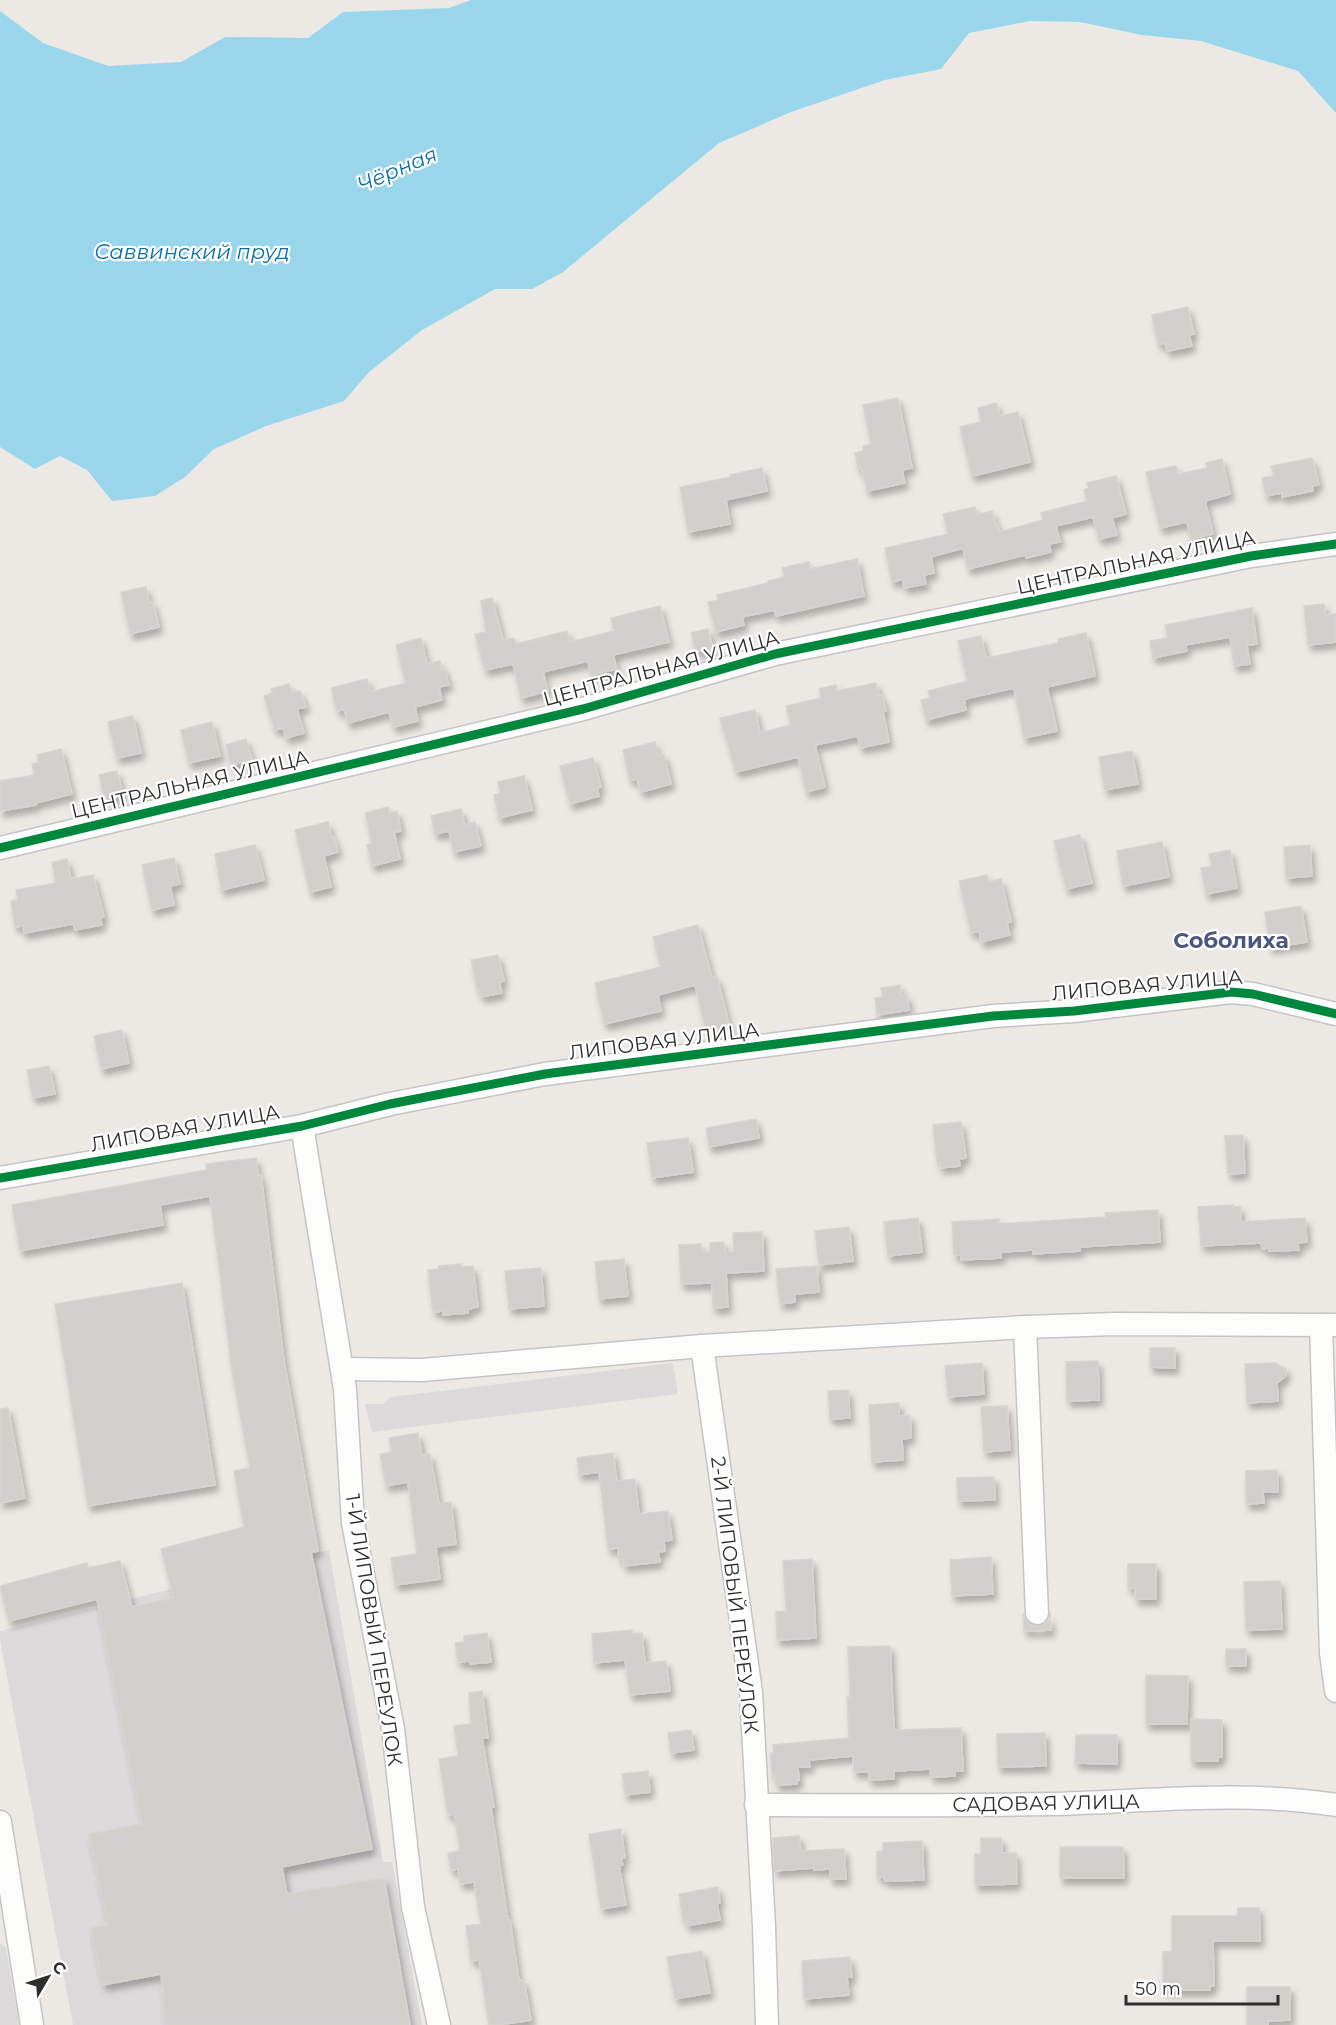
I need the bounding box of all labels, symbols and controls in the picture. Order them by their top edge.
water label: Чёрная [353,141,441,197]
water label: Саввинский пруд [94,239,290,264]
street label: ЦЕНТРАЛЬНАЯ УЛИЦА [1015,525,1258,599]
street label: ЦЕНТРАЛЬНАЯ УЛИЦА [540,625,782,711]
street label: ЦЕНТРАЛЬНАЯ УЛИЦА [69,745,311,823]
district label: Соболиха [1173,927,1289,954]
street label: ЛИПОВАЯ УЛИЦА [1051,965,1244,1005]
street label: ЛИПОВАЯ УЛИЦА [568,1017,761,1065]
street label: ЛИПОВАЯ УЛИЦА [89,1100,281,1156]
street label: 2-Й ЛИПОВЫЙ ПЕРЕУЛОК [706,1455,764,1735]
street label: 1-Й ЛИПОВЫЙ ПЕРЕУЛОК [341,1492,407,1768]
street label: САДОВАЯ УЛИЦА [952,1789,1140,1817]
north arrow [18,1947,78,2007]
text: С [48,1957,71,1979]
scale bar [1126,1968,1278,2006]
text: 50 m [1135,1978,1181,2000]

